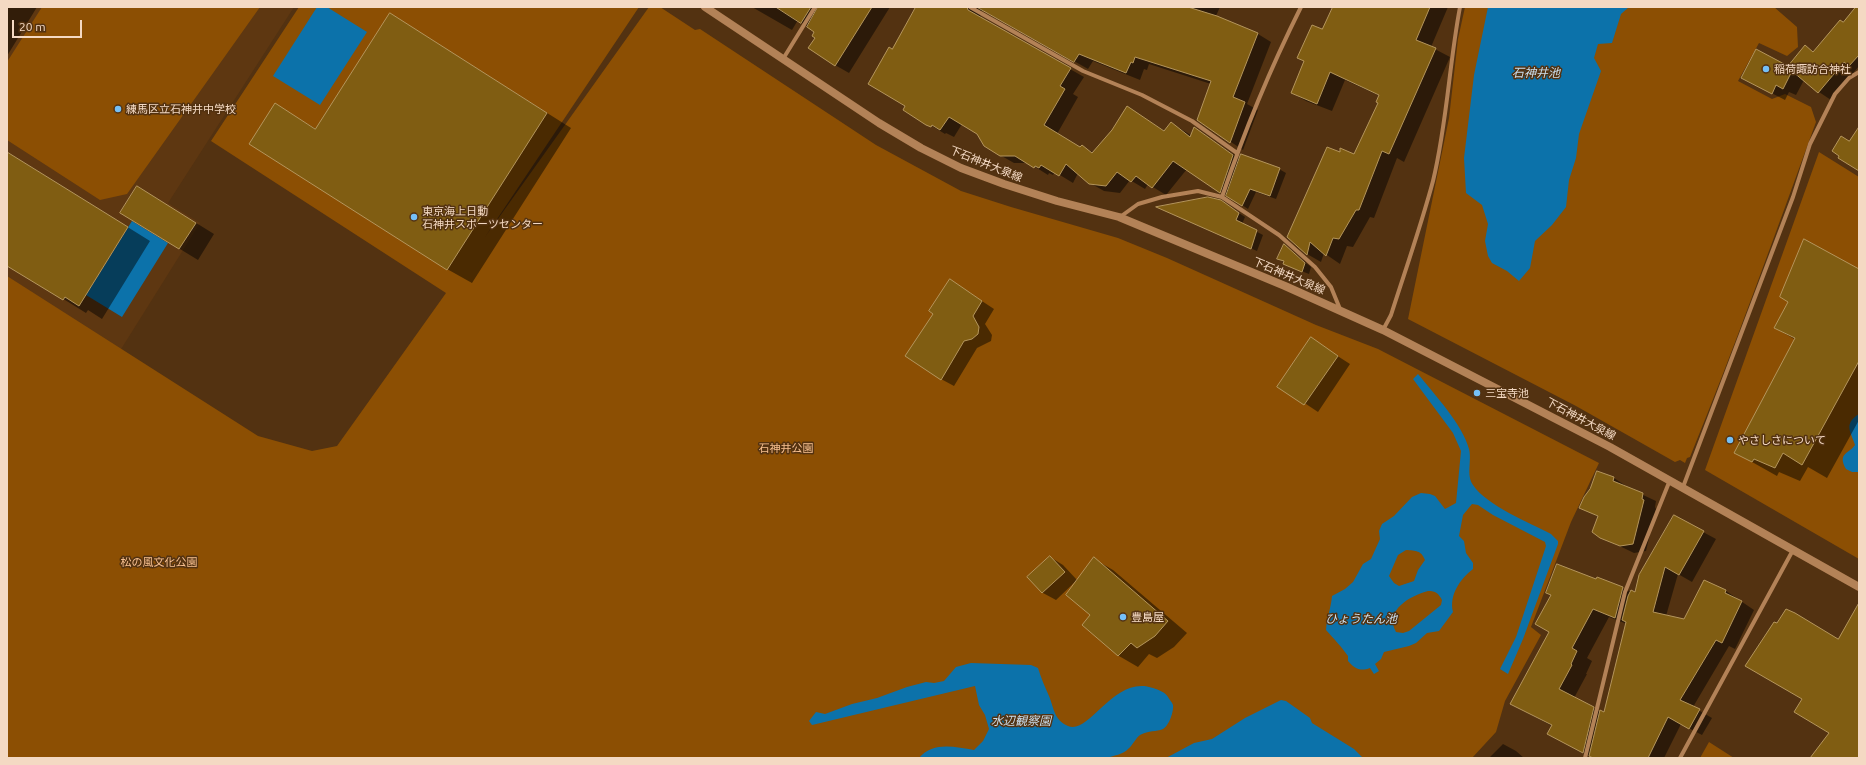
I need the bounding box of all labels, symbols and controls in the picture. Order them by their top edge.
scale bar [14,12,84,38]
text: 20 m [19,20,46,33]
place label: 稲荷諏訪合神社 [1774,62,1851,76]
marker: 稲荷諏訪合神社 [1761,64,1771,74]
water label: 石神井池 [1512,66,1560,80]
place label: 練馬区立石神井中学校 [126,102,236,116]
marker: 練馬区立石神井中学校 [113,104,123,114]
street label: 下石神井大泉線 [948,143,1024,185]
place label: 東京海上日動 石神井スポーツセンター [422,204,543,230]
marker: 東京海上日動 石神井スポーツセンター [409,212,419,222]
street label: 下石神井大泉線 [1251,255,1327,297]
place label: 三宝寺池 [1485,386,1529,400]
marker: 三宝寺池 [1472,388,1482,398]
street label: 下石神井大泉線 [1544,395,1618,443]
place label: やさしさについて [1738,433,1826,447]
marker: やさしさについて [1725,435,1735,445]
park label: 石神井公園 [759,441,813,455]
park label: 松の風文化公園 [121,555,197,569]
place label: 豊島屋 [1131,610,1164,624]
marker: 豊島屋 [1118,612,1128,622]
water label: ひょうたん池 [1325,612,1397,626]
water label: 水辺観察園 [991,714,1051,728]

